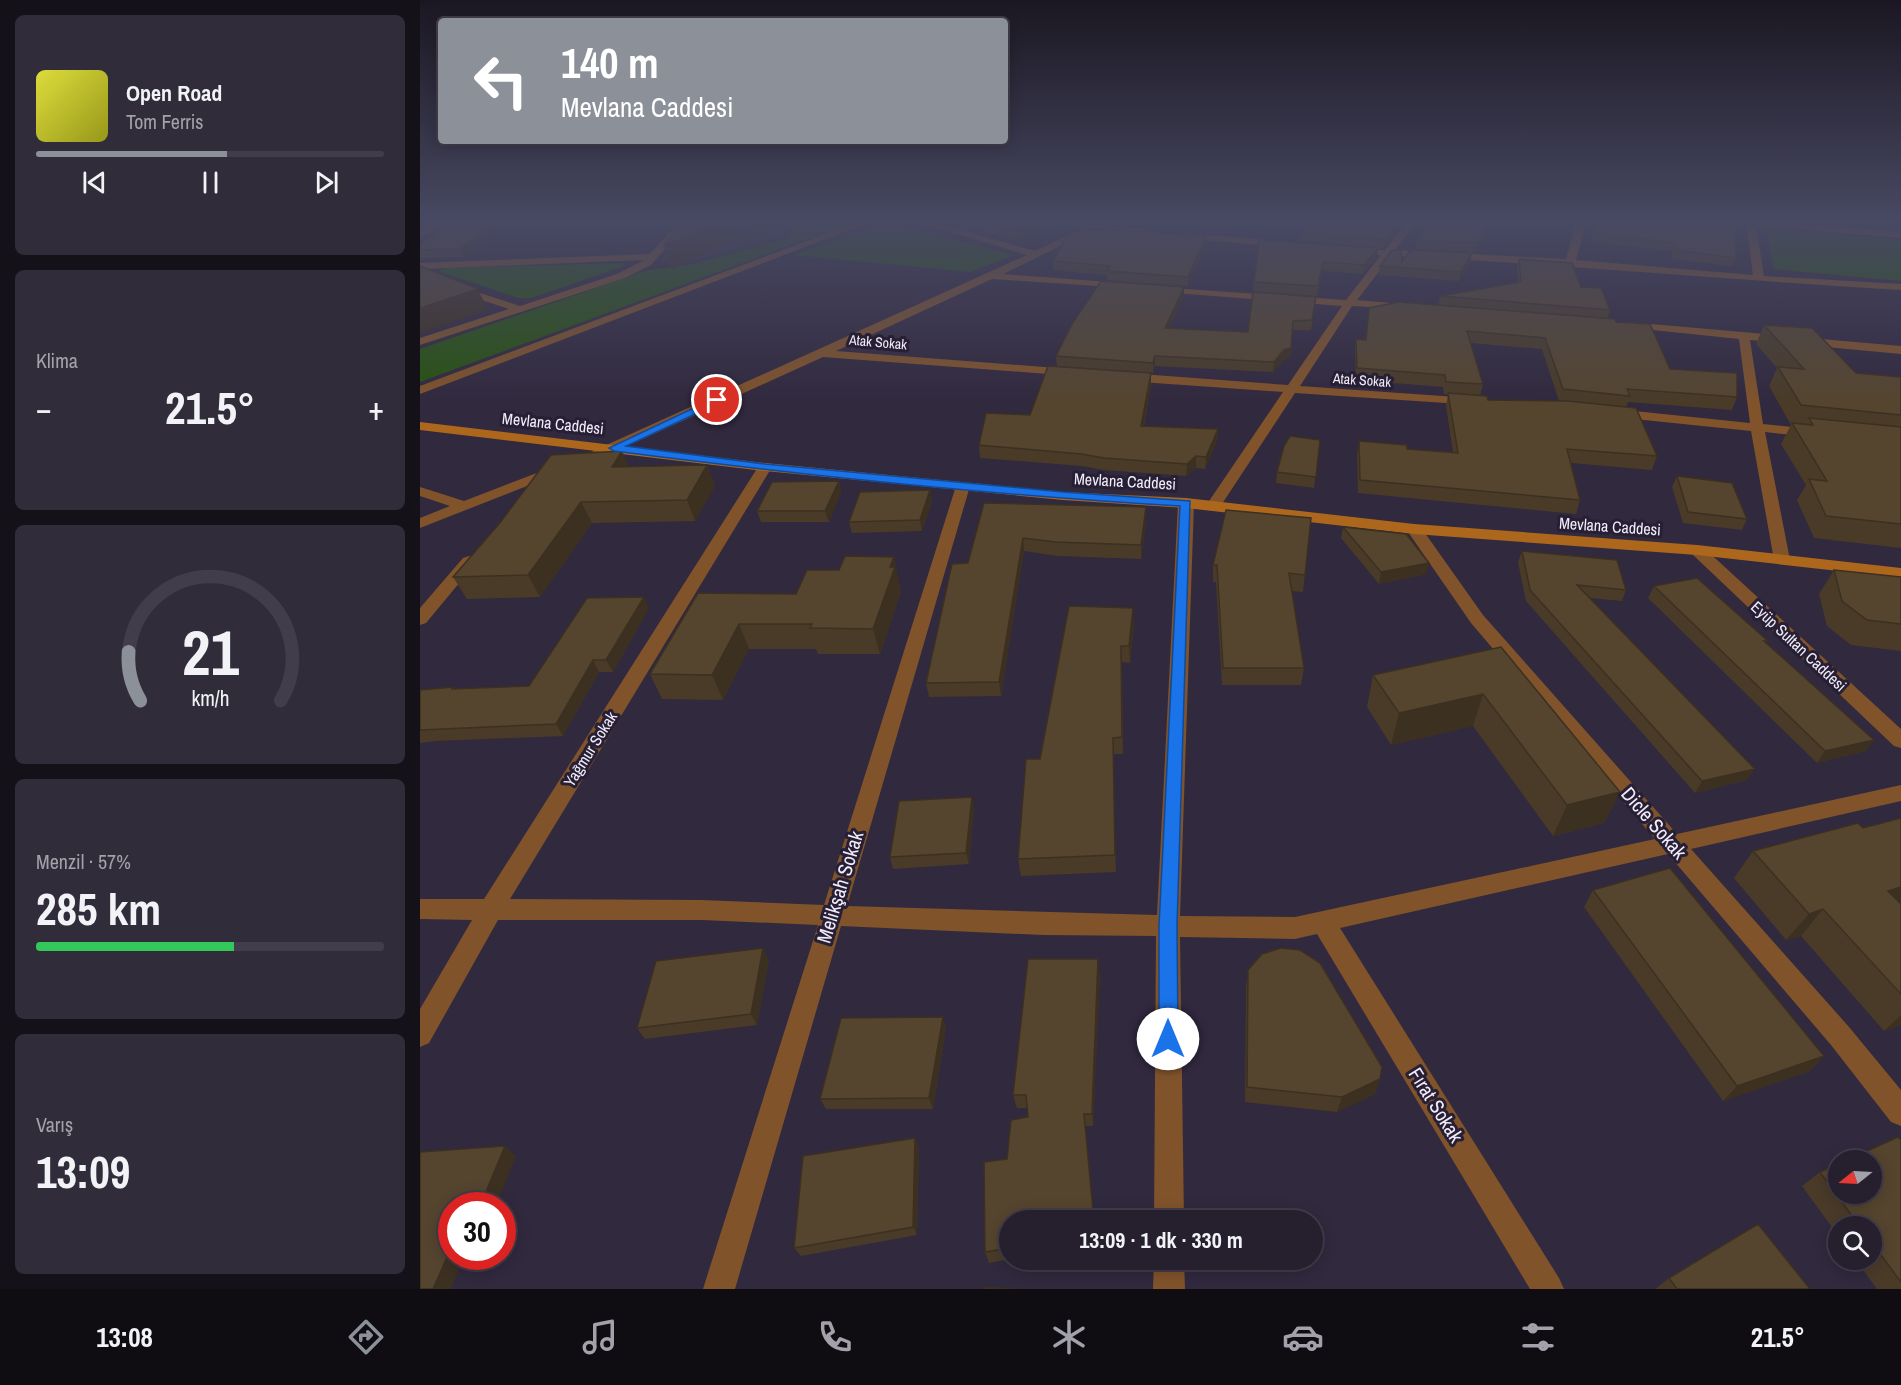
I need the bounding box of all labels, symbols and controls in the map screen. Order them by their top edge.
text: 140 m [561,35,659,91]
icon: left [462,42,540,120]
text: Open Road [126,78,222,108]
text: Mevlana Caddesi [561,89,733,125]
text: Tom Ferris [126,108,204,135]
icon: previous [78,166,111,199]
icon: pause [194,166,227,199]
icon: next [310,166,343,199]
street label: Atak Sokak [847,330,908,354]
text: Klima [36,347,78,374]
street label: Atak Sokak [1331,369,1392,391]
pin [691,374,742,425]
text: 21.5° [165,377,255,438]
icon: arrive [700,383,733,416]
text: − [36,386,52,430]
text: + [368,386,384,430]
street label: Mevlana Caddesi [501,407,605,439]
street label: Mevlana Caddesi [1073,467,1177,495]
street label: Mevlana Caddesi [1558,511,1662,541]
street label: Eyüp Sultan Caddesi [1746,596,1852,696]
text: 21 [182,611,239,695]
text: km/h [191,685,229,714]
street label: Yağmur Sokak [558,707,622,791]
street label: Dicle Sokak [1615,781,1694,865]
street label: Melikşah Sokak [810,827,870,946]
text: Menzil · 57% [36,848,131,875]
text: 285 km [36,878,161,939]
position arrow [1136,1007,1200,1071]
street label: Fırat Sokak [1403,1062,1471,1148]
text: Varış [36,1111,73,1138]
text: 13:09 [36,1141,130,1202]
north arrow [1828,1150,1882,1204]
map controls [1828,1150,1882,1270]
speed limit sign: 30 [438,1192,516,1270]
button: search [1828,1216,1882,1270]
text: 13:09 · 1 dk · 330 m [1079,1225,1243,1255]
icon: directions [345,1316,387,1358]
icon: music [579,1316,621,1358]
icon: phone [814,1316,856,1358]
icon: climate [1048,1316,1090,1358]
icon: car [1282,1316,1324,1358]
icon: filters [1517,1316,1559,1358]
text: 13:08 [96,1319,153,1355]
text: 21.5° [1751,1319,1805,1355]

